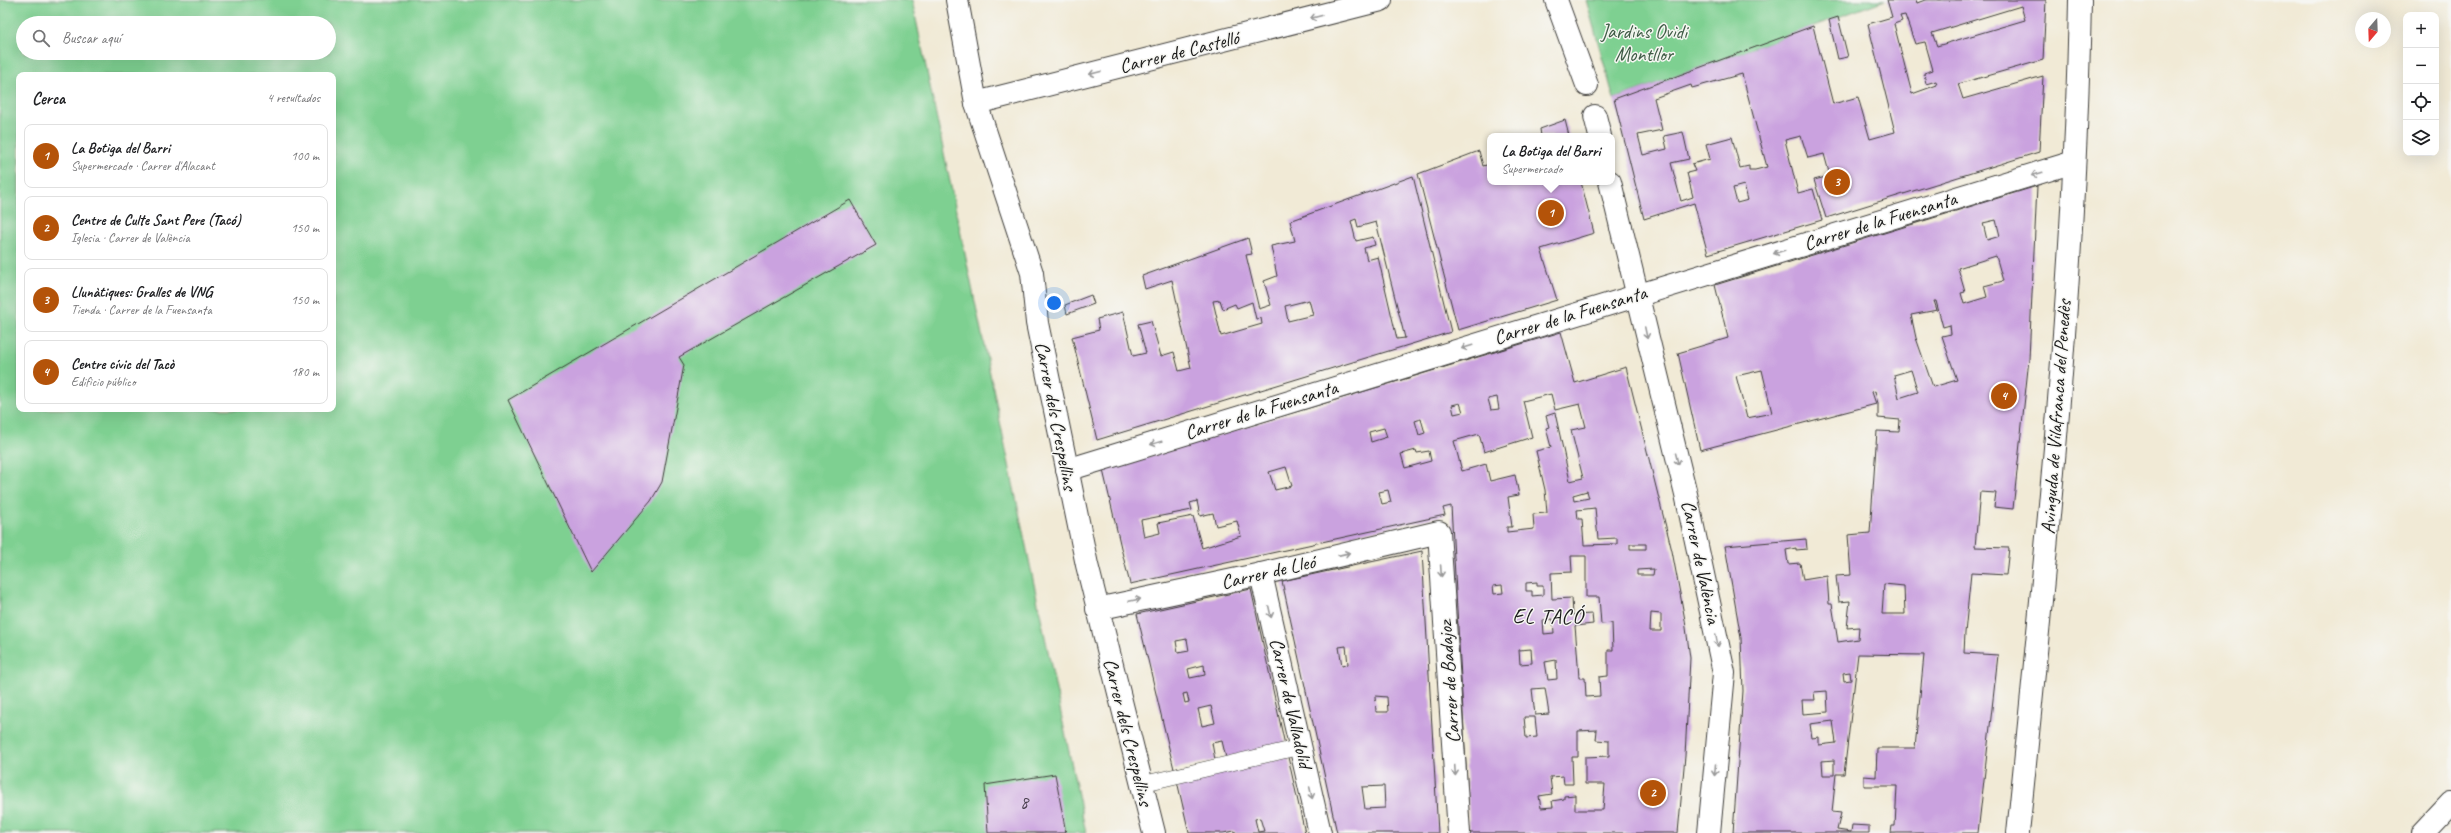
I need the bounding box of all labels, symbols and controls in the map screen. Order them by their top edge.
north arrow [2355,12,2391,48]
map controls [2403,12,2439,156]
button: + [2403,12,2439,48]
one-way arrow [1310,13,1323,21]
search box [16,16,336,60]
park label: Jardins Ovidi Montllor [1600,19,1689,67]
street label: Carrer de Castelló [1117,24,1244,79]
icon: search [30,27,52,49]
text: Buscar aquí [62,29,121,48]
button: − [2403,48,2439,84]
one-way arrow [1089,70,1102,77]
button: locate [2403,84,2439,120]
text: Cerca [32,88,65,109]
text: 4 resultados [267,90,320,106]
button: layers [2403,120,2439,156]
popup [1487,133,1615,185]
text: La Botiga del Barri [71,139,170,158]
text: La Botiga del Barri [1502,142,1600,161]
text: 1 [43,148,49,164]
text: 100 m [291,148,319,164]
text: Supermercado · Carrer d'Alacant [71,158,215,174]
text: Supermercado [1502,161,1562,177]
pin: 3 [1824,167,1850,197]
one-way arrow [2031,171,2044,178]
street label: Carrer de la Fuensanta [1801,185,1961,256]
pin: 1 [1538,198,1564,228]
text: Centre de Culte Sant Pere (Tacó) [71,211,241,230]
text: 2 [43,220,49,236]
text: 150 m [291,220,319,236]
text: Iglesia · Carrer de València [71,230,190,246]
one-way arrow [1772,249,1785,256]
street label: Carrer de la Fuensanta [1491,279,1651,350]
text: Llunàtiques: Gralles de VNG [71,283,212,302]
text: 3 [43,292,49,308]
text: 150 m [291,292,319,308]
your location [1044,293,1064,313]
street label: Avinguda de Vilafranca del Penedès [2035,297,2077,535]
text: Tienda · Carrer de la Fuensanta [71,302,212,318]
one-way arrow [1643,326,1651,339]
street label: Carrer dels Crespellins [1029,340,1083,495]
one-way arrow [1461,344,1474,351]
text: Centre cívic del Tacò [71,355,174,374]
text: 4 [43,364,49,380]
text: 180 m [291,364,319,380]
text: Edificio público [71,374,136,390]
street label: Carrer de la Fuensanta [1182,374,1342,445]
pin: 4 [1991,381,2017,411]
one-way arrow [1149,440,1162,447]
one-way arrow [1674,452,1682,465]
street label: Carrer de València [1676,498,1727,628]
street label: Carrer de Lleó [1219,548,1320,595]
one-way arrow [1337,550,1350,558]
one-way arrow [1438,564,1445,577]
one-way arrow [1128,596,1141,604]
district label: EL TACÓ [1512,603,1585,629]
one-way arrow [1267,605,1274,618]
street label: Carrer de Badajoz [1432,617,1466,744]
one-way arrow [1714,634,1722,647]
street label: Carrer de Valladolid [1264,636,1319,773]
street label: Carrer dels Crespellins [1098,656,1159,810]
one-way arrow [1451,763,1458,776]
one-way arrow [1711,763,1719,776]
pin: 2 [1640,778,1666,808]
one-way arrow [1307,786,1315,799]
house number: 8 [1020,791,1030,813]

